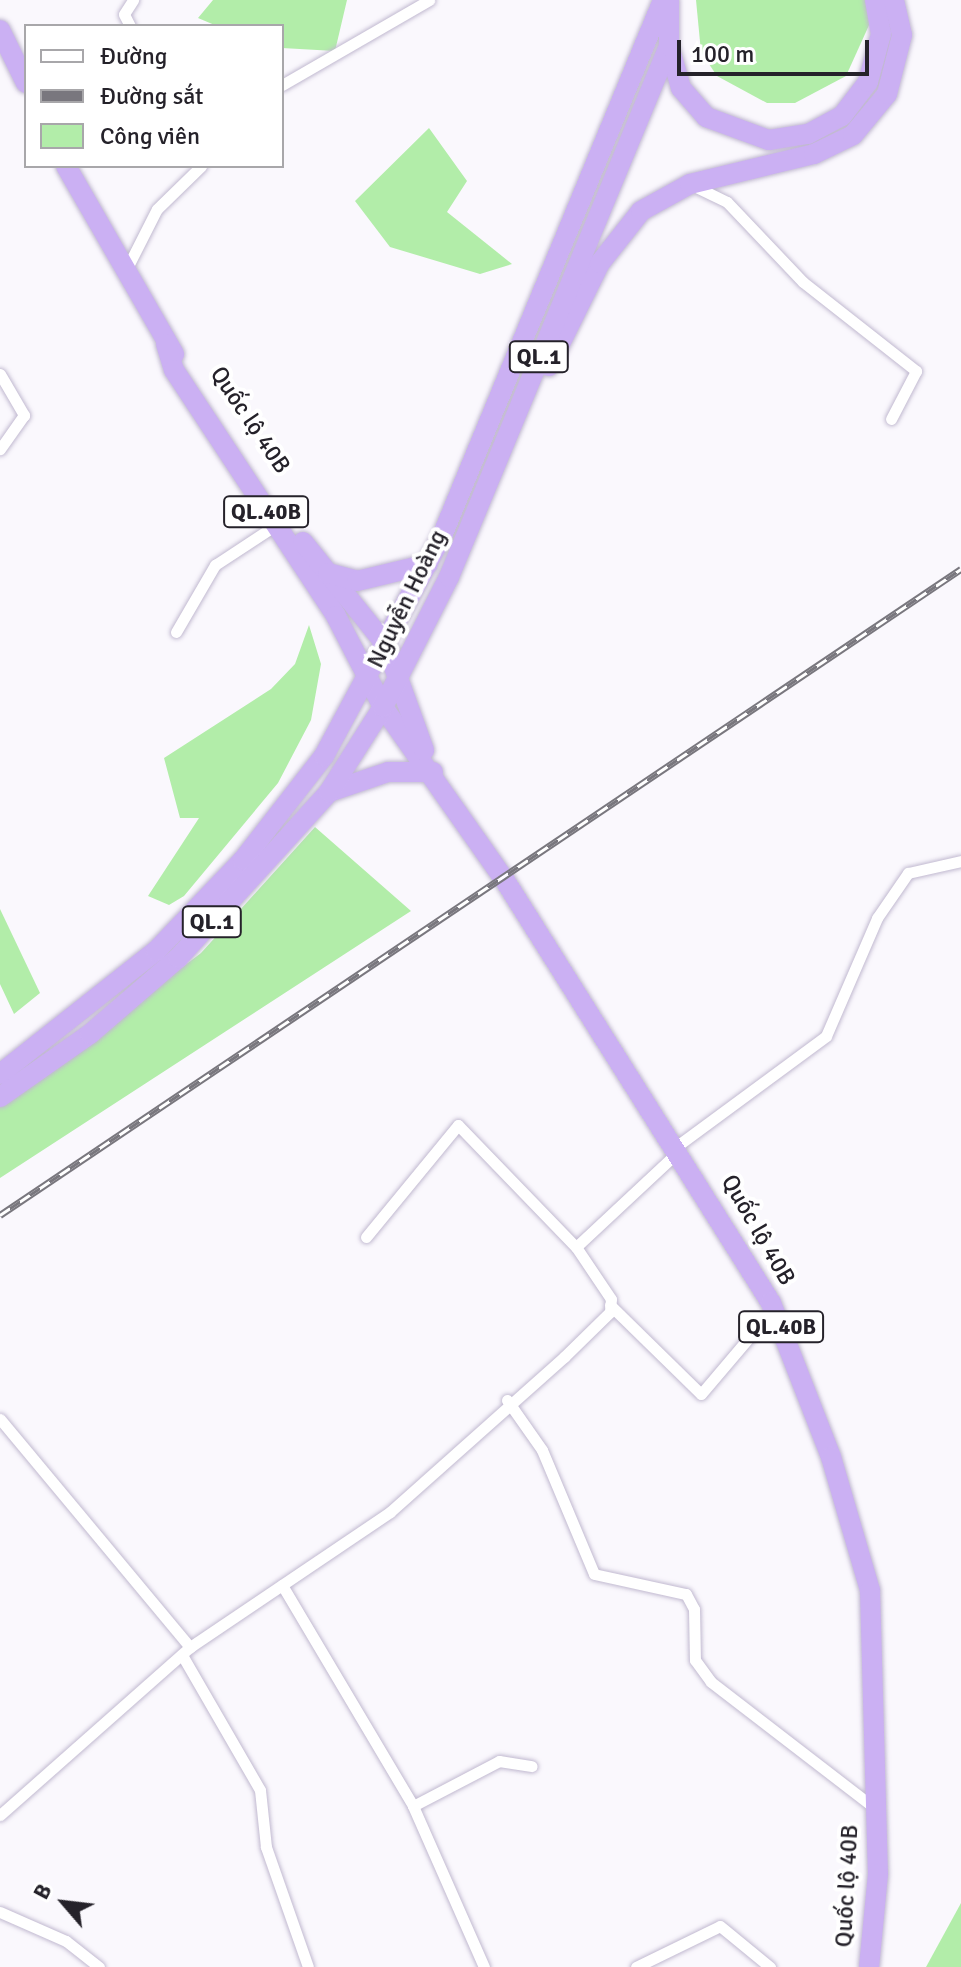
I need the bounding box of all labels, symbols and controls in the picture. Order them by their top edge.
legend [24,24,284,168]
scale bar [681,24,873,74]
text: 100 m [691,39,754,69]
text: Đường [100,41,167,71]
text: Đường sắt [100,81,204,111]
text: Công viên [100,121,200,151]
road number: QL.1 [507,339,571,375]
street label: Quốc lộ 40B [204,361,296,479]
road number: QL.40B [222,494,310,530]
street label: Nguyễn Hoàng [361,525,453,673]
road number: QL.1 [180,904,244,940]
street label: Quốc lộ 40B [715,1170,801,1290]
road number: QL.40B [737,1309,825,1345]
street label: Quốc lộ 40B [829,1824,865,1948]
north arrow [24,1863,104,1943]
text: B [27,1879,57,1904]

